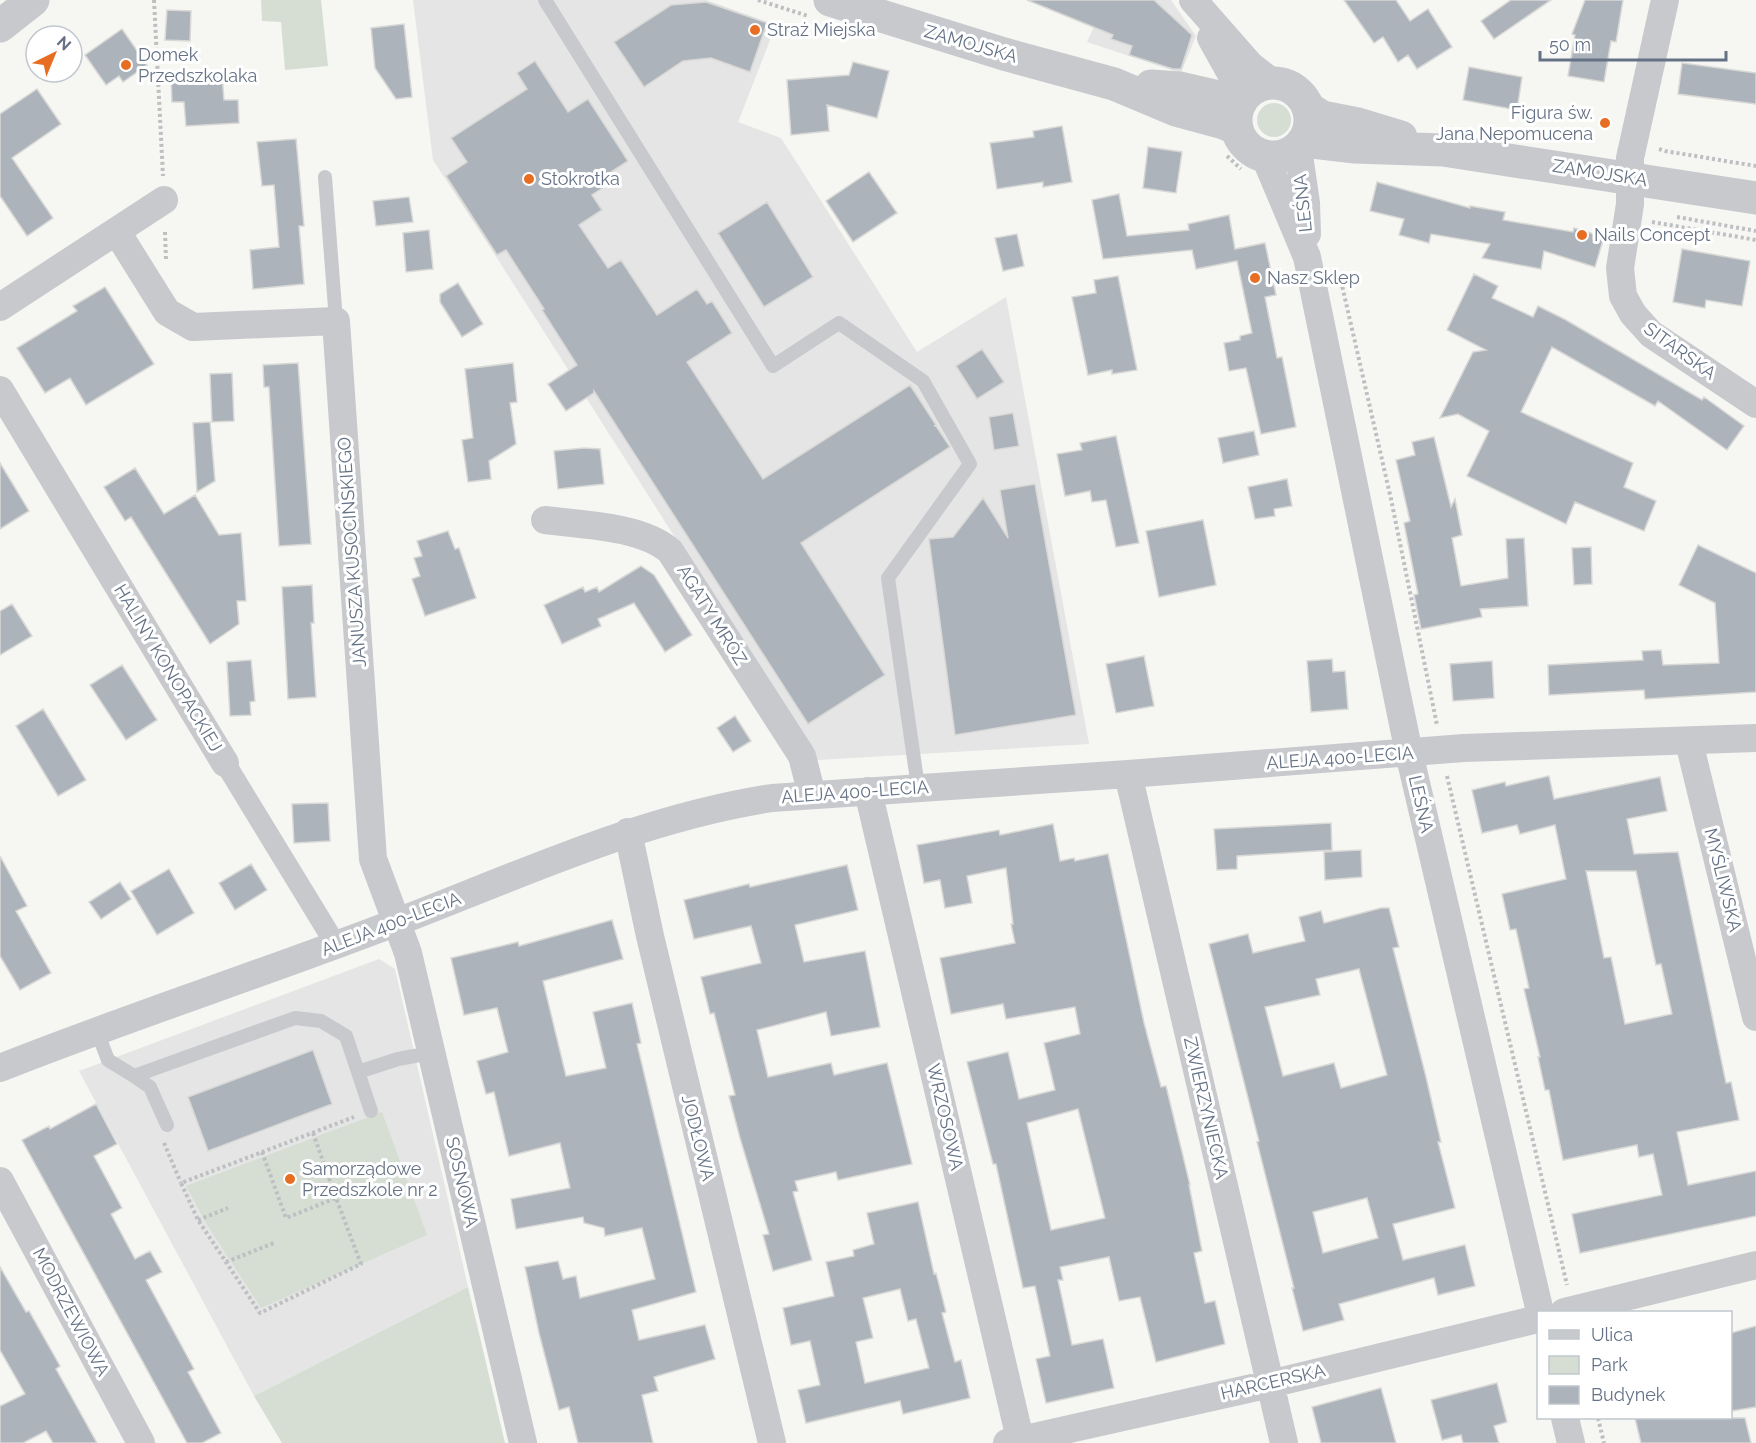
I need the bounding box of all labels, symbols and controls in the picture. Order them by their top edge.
place label: Straż Miejska [767,19,876,40]
street label: ZAMOJSKA [922,20,1020,67]
marker: Straż Miejska [748,23,762,37]
north arrow [24,24,84,84]
scale bar [1540,24,1726,62]
text: N [53,32,75,55]
text: 50 m [1549,34,1591,55]
place label: Domek Przedszkolaka [138,44,257,86]
marker: Domek Przedszkolaka [119,58,133,72]
place label: Figura św. Jana Nepomucena [1436,102,1593,144]
marker: Figura św. Jana Nepomucena [1598,116,1612,130]
street label: ZAMOJSKA [1551,155,1649,190]
place label: Stokrotka [541,168,620,189]
marker: Stokrotka [522,172,536,186]
street label: LEŚNA [1288,173,1316,233]
place label: Nails Concept [1594,224,1711,245]
marker: Nails Concept [1575,228,1589,242]
place label: Nasz Sklep [1267,267,1360,288]
marker: Nasz Sklep [1248,271,1262,285]
street label: SITARSKA [1640,317,1720,384]
street label: JANUSZA KUSOCIŃSKIEGO [332,436,370,668]
street label: AGATY MRÓZ [673,560,752,669]
street label: HALINY KONOPACKIEJ [110,580,227,755]
street label: ALEJA 400-LECIA [1265,742,1414,773]
street label: LEŚNA [1405,773,1439,835]
street label: ALEJA 400-LECIA [780,776,929,807]
street label: MYŚLIWSKA [1700,826,1747,934]
street label: ALEJA 400-LECIA [318,887,464,960]
street label: ZWIERZYNIECKA [1180,1035,1233,1181]
street label: WRZOSOWA [923,1061,968,1172]
street label: JODŁOWA [678,1093,719,1183]
street label: SOSNOWA [442,1135,483,1229]
place label: Samorządowe Przedszkole nr 2 [302,1158,438,1200]
marker: Samorządowe Przedszkole nr 2 [283,1172,297,1186]
street label: MODRZEWIOWA [29,1244,114,1380]
legend [1537,1311,1732,1419]
text: Ulica [1591,1324,1633,1345]
text: Park [1591,1354,1628,1375]
street label: HARCERSKA [1218,1359,1327,1404]
text: Budynek [1591,1384,1666,1405]

